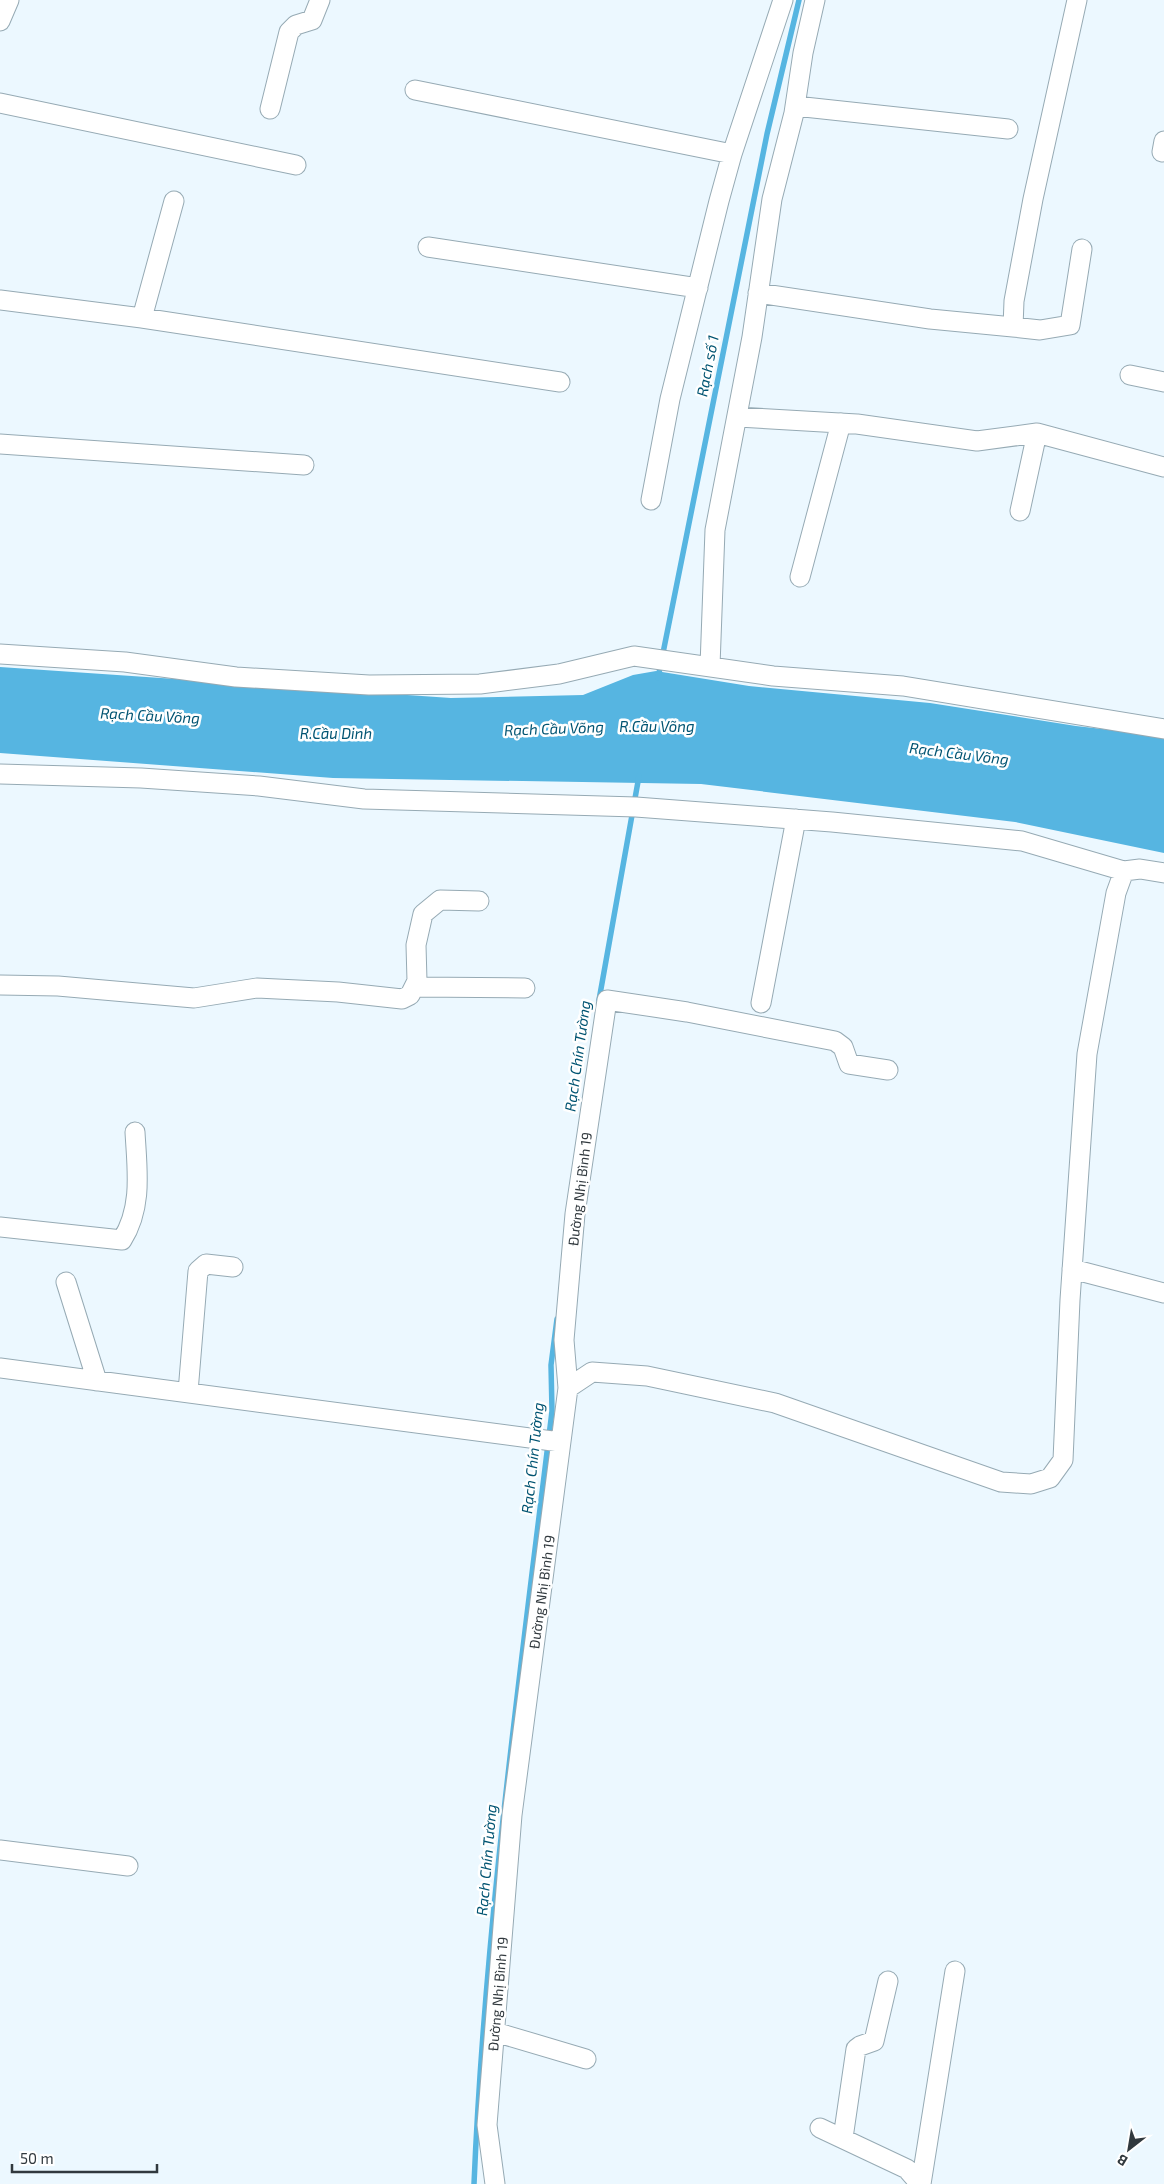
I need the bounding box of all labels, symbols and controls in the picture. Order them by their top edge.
water label: Rạch số 1 [692,333,722,398]
water label: Rạch Cầu Võng [100,703,200,727]
water label: Rạch Cầu Võng [504,717,604,739]
water label: R.Cầu Võng [619,717,695,735]
water label: R.Cầu Dinh [300,724,372,742]
water label: Rạch Cầu Võng [908,738,1010,768]
water label: Rạch Chín Tường [560,999,594,1113]
street label: Đường Nhị Bình 19 [564,1131,595,1247]
water label: Rạch Chín Tường [517,1401,547,1515]
street label: Đường Nhị Bình 19 [525,1534,558,1650]
water label: Rạch Chín Tường [472,1803,500,1916]
street label: Đường Nhị Bình 19 [484,1936,511,2052]
north arrow [1104,2124,1154,2174]
scale bar [12,2142,158,2174]
text: 50 m [20,2149,54,2167]
text: B [1114,2151,1130,2170]

